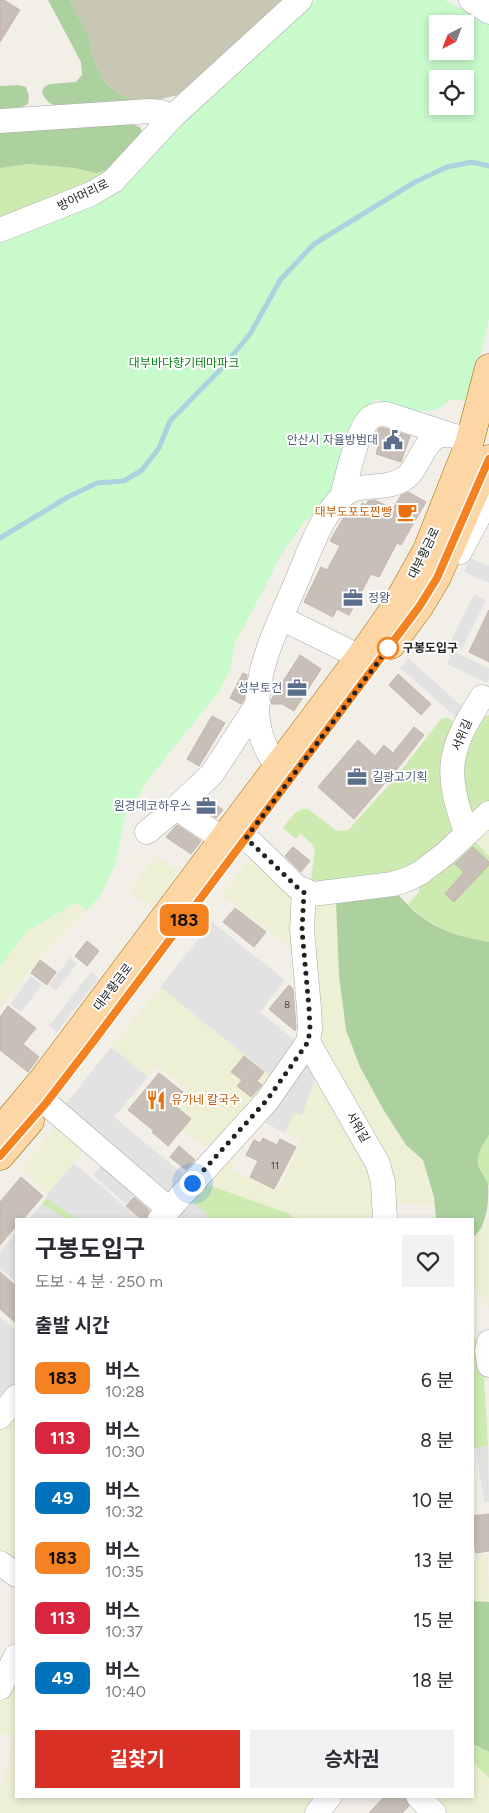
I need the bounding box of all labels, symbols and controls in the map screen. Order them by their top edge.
north arrow [429,15,474,60]
map controls [429,15,474,115]
button: locate [429,70,474,115]
street label: 방아머리로 [55,177,111,213]
park label: 대부바다향기테마파크 [129,356,239,370]
public building icon: 안산시 자율방범대 [382,429,404,451]
place label: 안산시 자율방범대 [287,433,378,447]
cafe icon: 대부도포도찐빵 [396,501,418,523]
place label: 대부도포도찐빵 [315,505,392,519]
street label: 대부황금로 [406,525,442,581]
office icon: 정왕 [342,587,364,609]
place label: 정왕 [368,591,390,605]
marker: 구봉도입구 [377,637,399,659]
place label: 구봉도입구 [403,641,458,655]
office icon: 성부토건 [286,677,308,699]
place label: 성부토건 [238,681,282,695]
street label: 서위길 [449,717,475,753]
office icon: 길광고기획 [346,766,368,788]
place label: 길광고기획 [372,770,427,784]
office icon: 원경데코하우스 [195,795,217,817]
place label: 원경데코하우스 [114,799,191,813]
line badge: 183 [155,904,213,936]
text: 183 [170,909,198,931]
street label: 대부황금로 [91,961,135,1013]
house number: 8 [284,998,290,1011]
restaurant icon: 유가네 칼국수 [145,1089,167,1111]
place label: 유가네 칼국수 [171,1093,240,1107]
street label: 서위길 [344,1109,372,1145]
house number: 11 [271,1159,279,1172]
your location [180,1171,205,1196]
text: 구봉도입구 [35,1234,145,1263]
button: heart [402,1235,454,1287]
text: 도보 · 4 분 · 250 m [35,1272,163,1291]
text: 출발 시간 [35,1314,109,1337]
text: 버스 [105,1359,140,1382]
text: 183 [48,1367,77,1389]
text: 6 분 [421,1369,454,1392]
text: 10:28 [105,1382,145,1401]
text: 버스 [105,1419,140,1442]
text: 113 [50,1427,75,1449]
text: 8 분 [420,1429,454,1452]
text: 10:30 [105,1442,145,1461]
text: 버스 [105,1479,140,1502]
text: 49 [52,1487,73,1509]
text: 10 분 [412,1489,454,1512]
text: 10:32 [105,1502,144,1521]
text: 버스 [105,1539,140,1562]
text: 183 [48,1547,77,1569]
text: 13 분 [414,1549,454,1572]
text: 10:35 [105,1562,144,1581]
text: 버스 [105,1599,140,1622]
text: 113 [50,1607,75,1629]
text: 15 분 [413,1609,454,1632]
text: 10:37 [105,1622,143,1641]
text: 버스 [105,1659,140,1682]
text: 49 [52,1667,73,1689]
text: 18 분 [412,1669,454,1692]
text: 10:40 [105,1682,146,1701]
button: 길찾기 [35,1730,240,1788]
button: 승차권 [250,1730,454,1788]

